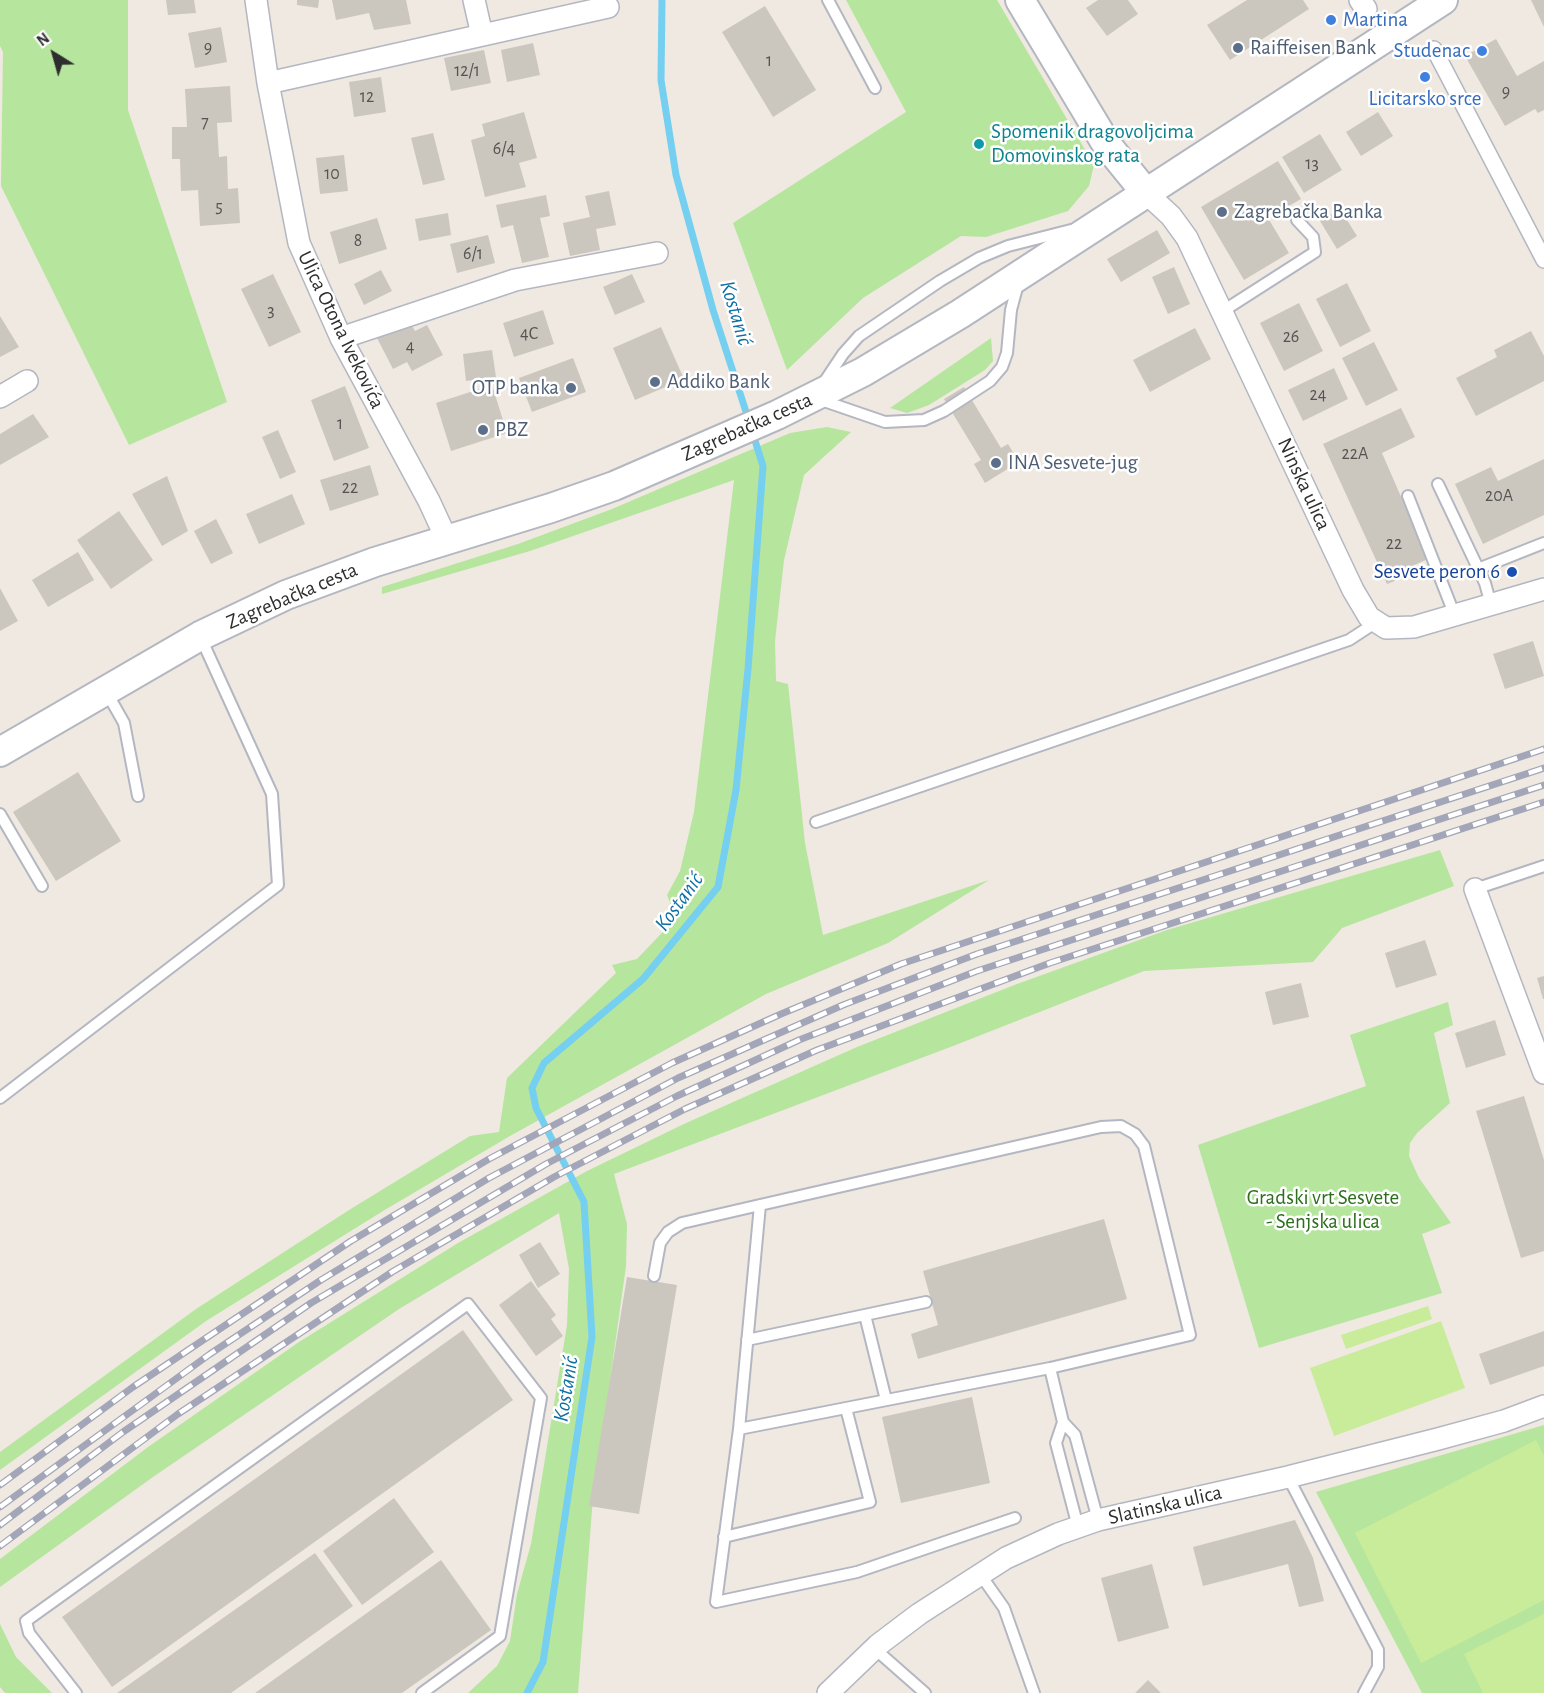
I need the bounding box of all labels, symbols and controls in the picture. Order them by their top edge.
place label: Martina [1343,7,1408,33]
marker: Martina [1324,13,1338,27]
north arrow [24,24,84,84]
text: N [34,30,52,49]
place label: Raiffeisen Bank [1250,35,1376,61]
house number: 9 [204,37,212,59]
place label: Studenac [1394,38,1470,64]
marker: Raiffeisen Bank [1231,41,1245,55]
marker: Studenac [1475,44,1489,58]
house number: 1 [766,50,772,72]
house number: 12/1 [454,60,480,82]
marker: Licitarsko srce [1418,70,1432,84]
house number: 9 [1502,81,1510,103]
house number: 12 [360,86,374,108]
place label: Licitarsko srce [1368,86,1482,112]
house number: 7 [201,112,209,134]
place label: Spomenik dragovoljcima Domovinskog rata [991,119,1194,169]
marker: Spomenik dragovoljcima Domovinskog rata [972,137,986,151]
house number: 6/4 [493,138,515,160]
house number: 13 [1305,153,1319,175]
house number: 10 [324,163,340,185]
house number: 5 [215,196,223,218]
place label: Zagrebačka Banka [1234,199,1383,225]
marker: Zagrebačka Banka [1215,205,1229,219]
house number: 8 [354,230,362,252]
house number: 6/1 [463,243,483,265]
street label: Ulica Otona Ivekovića [292,247,390,413]
water label: Kostanić [714,278,758,348]
house number: 3 [267,300,275,322]
house number: 4C [520,323,538,345]
house number: 26 [1283,326,1299,348]
house number: 4 [406,336,414,358]
place label: Addiko Bank [667,369,770,395]
place label: OTP banka [472,375,559,401]
marker: Addiko Bank [648,375,662,389]
marker: OTP banka [564,381,578,395]
house number: 24 [1310,384,1326,406]
street label: Zagrebačka cesta [678,387,816,467]
house number: 1 [337,413,343,435]
place label: PBZ [495,417,528,443]
marker: PBZ [476,423,490,437]
street label: Ninska ulica [1272,434,1336,534]
house number: 22A [1342,443,1368,465]
place label: INA Sesvete-jug [1008,450,1138,476]
marker: INA Sesvete-jug [989,456,1003,470]
house number: 22 [342,477,358,499]
house number: 20A [1485,485,1513,507]
house number: 22 [1386,533,1402,555]
street label: Zagrebačka cesta [223,557,361,635]
place label: Sesvete peron 6 [1374,559,1500,585]
marker: Sesvete peron 6 [1505,565,1519,579]
water label: Kostanić [649,868,709,936]
park label: Gradski vrt Sesvete - Senjska ulica [1247,1185,1399,1235]
water label: Kostanić [548,1354,584,1424]
street label: Slatinska ulica [1106,1480,1224,1530]

